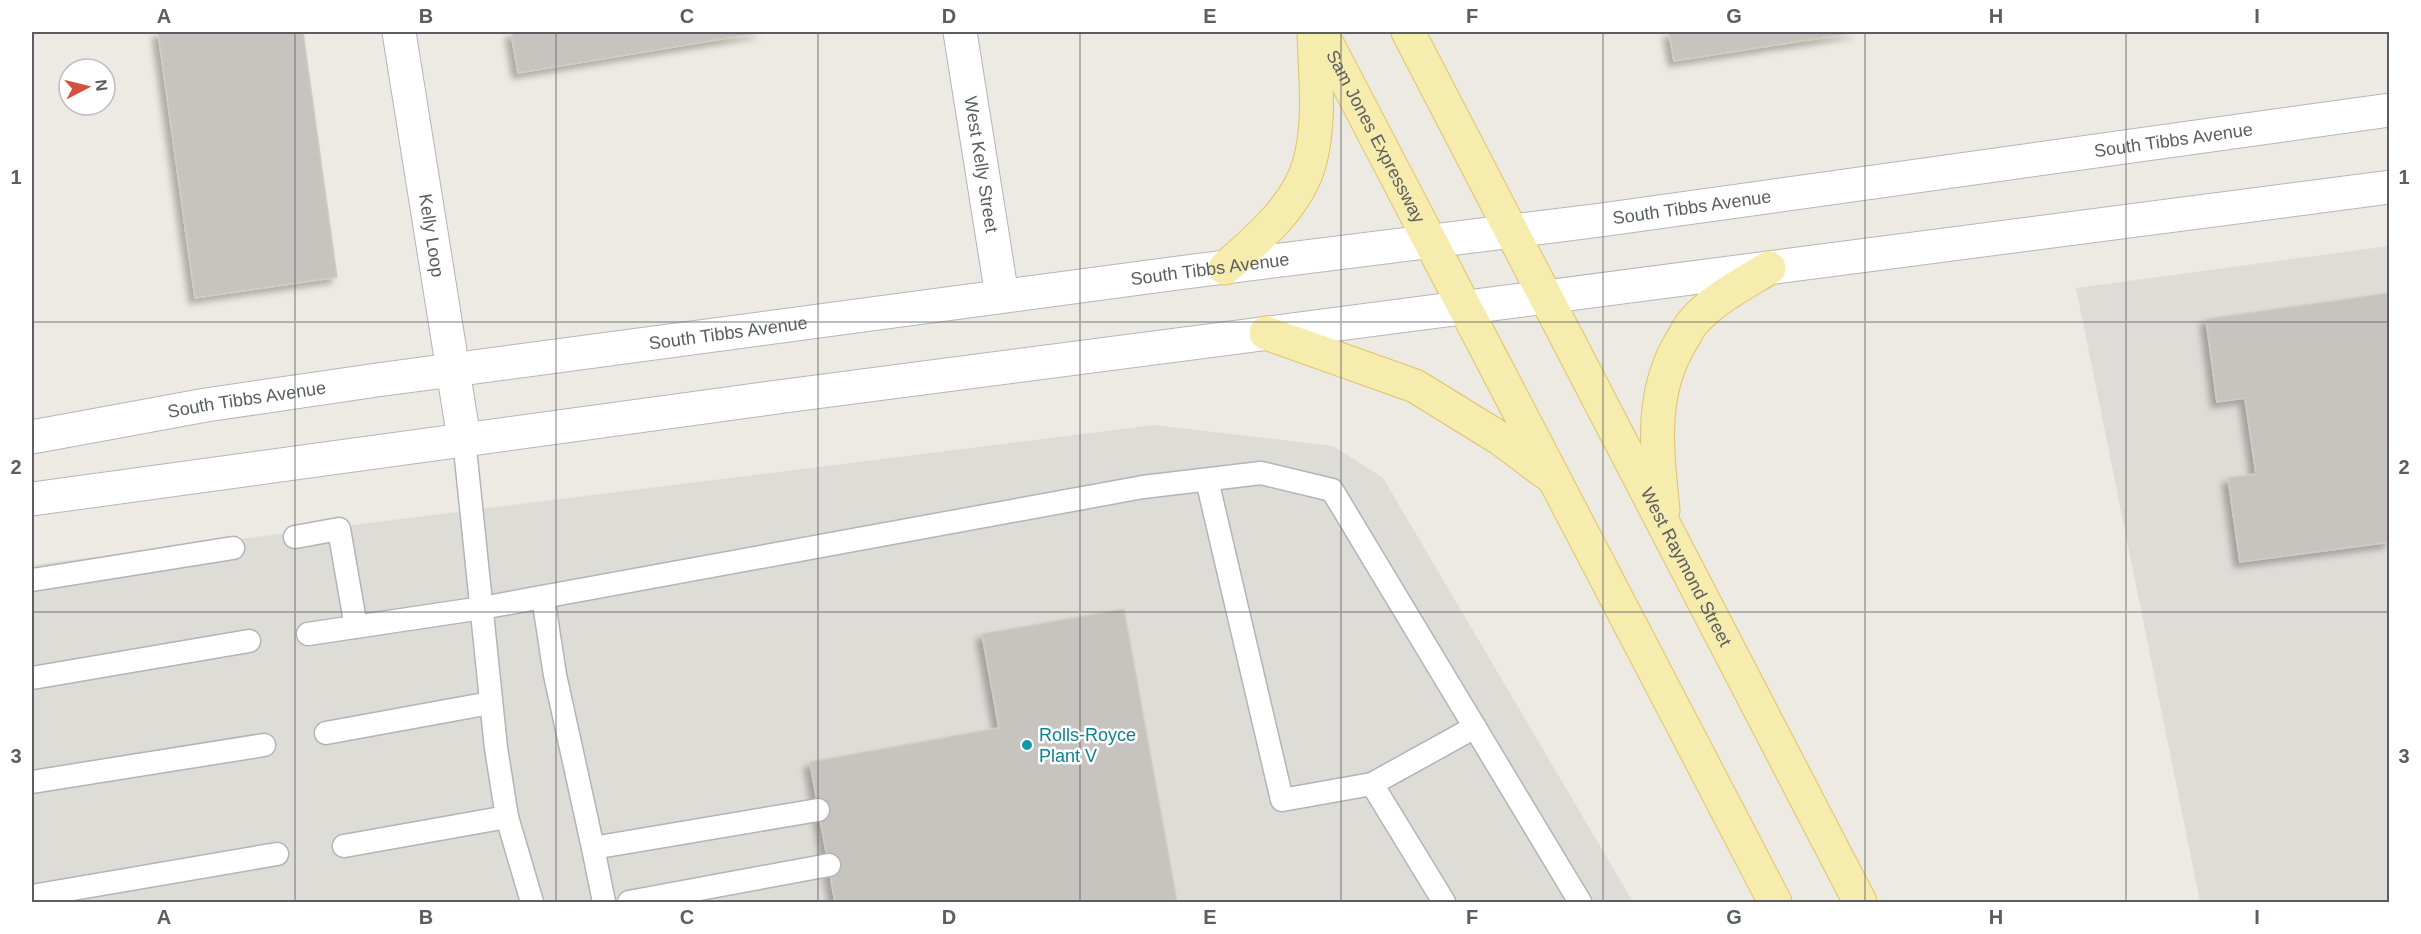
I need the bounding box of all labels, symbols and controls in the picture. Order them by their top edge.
text: A [157,5,171,27]
text: B [419,5,433,27]
text: C [680,5,694,27]
text: D [942,5,956,27]
text: E [1203,5,1217,27]
text: F [1466,5,1478,27]
text: G [1726,5,1742,27]
text: H [1989,5,2003,27]
text: I [2254,5,2260,27]
street label: Sam Jones Expressway [1322,47,1429,226]
north arrow [57,57,117,117]
text: N [92,78,111,92]
street label: West Kelly Street [960,95,1002,234]
street label: South Tibbs Avenue [2093,119,2254,161]
text: 1 [10,166,22,188]
text: 1 [2398,166,2410,188]
street label: South Tibbs Avenue [1611,186,1773,228]
street label: Kelly Loop [415,192,448,279]
street label: South Tibbs Avenue [1129,249,1290,289]
street label: South Tibbs Avenue [648,313,809,354]
street label: South Tibbs Avenue [166,378,327,422]
text: 2 [10,456,22,478]
text: 2 [2398,456,2410,478]
street label: West Raymond Street [1637,484,1735,650]
place label: Rolls-Royce Plant V [1039,725,1136,766]
marker: Rolls-Royce Plant V [1020,738,1034,752]
text: 3 [10,745,22,767]
text: 3 [2398,745,2410,767]
text: A [157,906,171,928]
text: B [419,906,433,928]
text: C [680,906,694,928]
text: D [942,906,956,928]
text: E [1203,906,1217,928]
text: F [1466,906,1478,928]
text: G [1726,906,1742,928]
text: H [1989,906,2003,928]
text: I [2254,906,2260,928]

